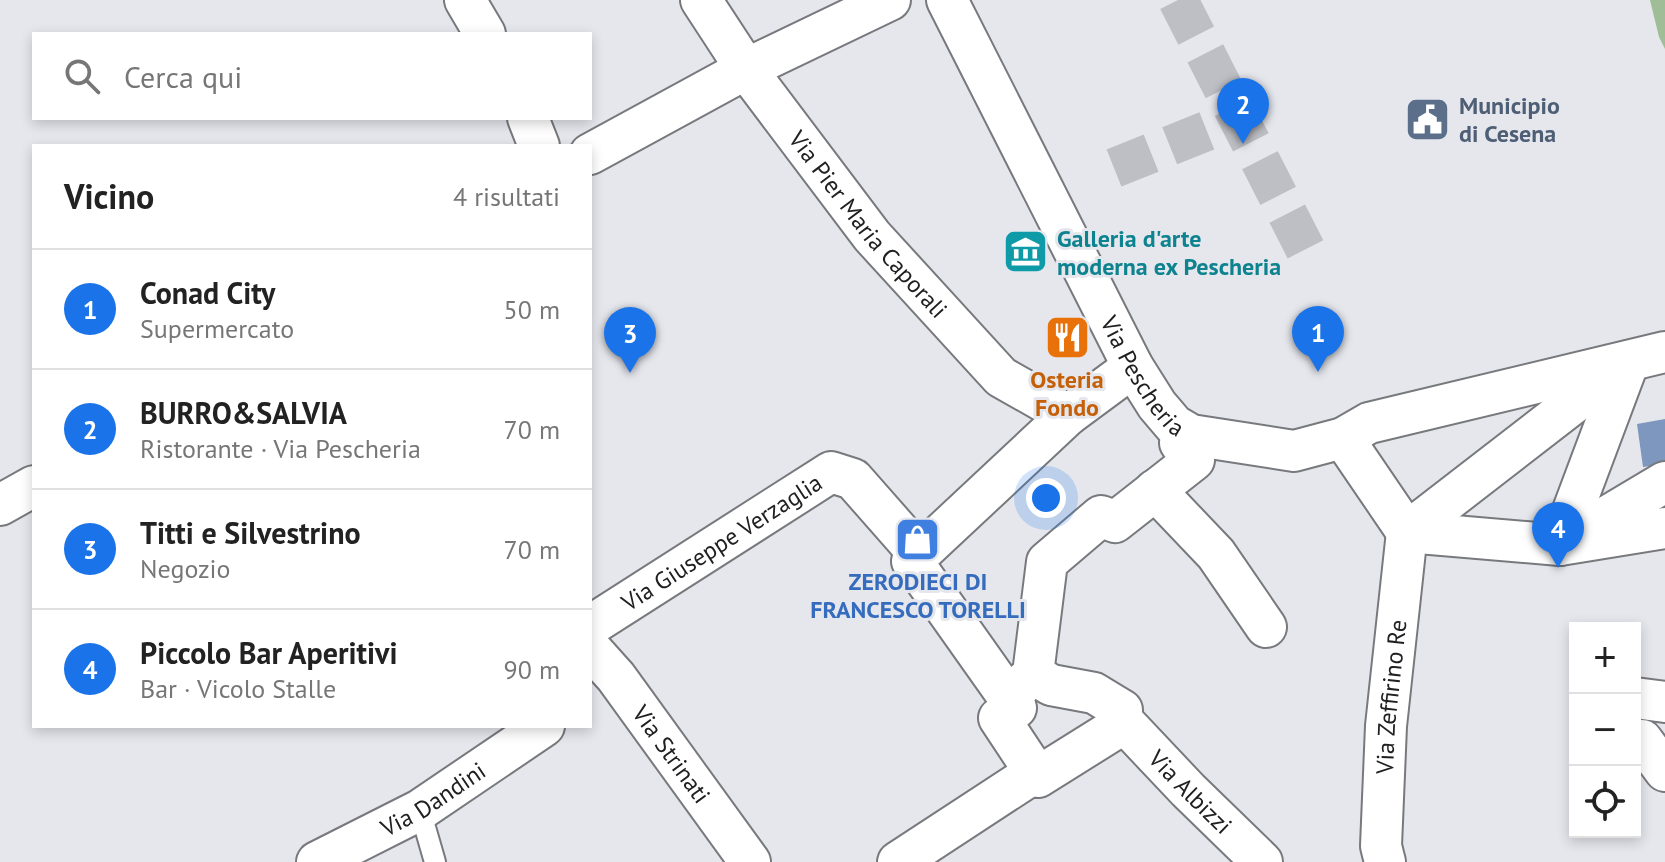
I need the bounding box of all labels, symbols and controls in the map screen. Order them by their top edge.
search box [32,32,592,120]
icon: search [60,54,104,98]
text: Cerca qui [124,57,242,96]
pin: 2 [1217,78,1269,144]
place label: Municipio di Cesena [1459,90,1560,149]
public building icon: Municipio di Cesena [1404,95,1452,143]
street label: Via Pier Maria Caporali [782,123,954,324]
text: Vicino [64,174,154,218]
text: 4 risultati [453,180,560,213]
place label: Galleria d'arte moderna ex Pescheria [1057,223,1281,282]
museum icon: Galleria d'arte moderna ex Pescheria [1002,228,1050,276]
text: Conad City [140,273,275,312]
text: 1 [83,293,97,326]
text: 50 m [504,293,560,326]
pin: 1 [1292,306,1344,372]
pin: 3 [604,307,656,373]
street label: Via Pescheria [1094,310,1190,443]
text: Supermercato [140,312,294,345]
restaurant icon: Osteria Fondo [1043,313,1091,361]
place label: Osteria Fondo [1030,364,1104,423]
text: BURRO&SALVIA [140,393,347,432]
text: 2 [83,413,97,446]
text: 70 m [504,413,560,446]
text: Ristorante · Via Pescheria [140,432,421,465]
street label: Via Giuseppe Verzaglia [614,466,828,618]
your location [1026,478,1066,518]
pin: 4 [1532,502,1584,568]
text: Titti e Silvestrino [140,513,361,552]
shop icon: ZERODIECI DI FRANCESCO TORELLI [894,515,942,563]
text: 3 [83,533,97,566]
text: 70 m [504,533,560,566]
text: Negozio [140,552,230,585]
place label: ZERODIECI DI FRANCESCO TORELLI [810,566,1026,625]
street label: Via Zeffirino Re [1368,618,1413,776]
map controls [1569,622,1641,838]
button: + [1569,622,1641,694]
text: Piccolo Bar Aperitivi [140,633,397,672]
text: 4 [83,653,97,686]
text: 90 m [504,653,560,686]
text: Bar · Vicolo Stalle [140,672,336,705]
button: − [1569,694,1641,766]
street label: Via Strinati [625,698,718,809]
street label: Via Albizzi [1142,742,1239,840]
street label: Via Dandini [374,755,491,843]
button: locate [1569,766,1641,838]

